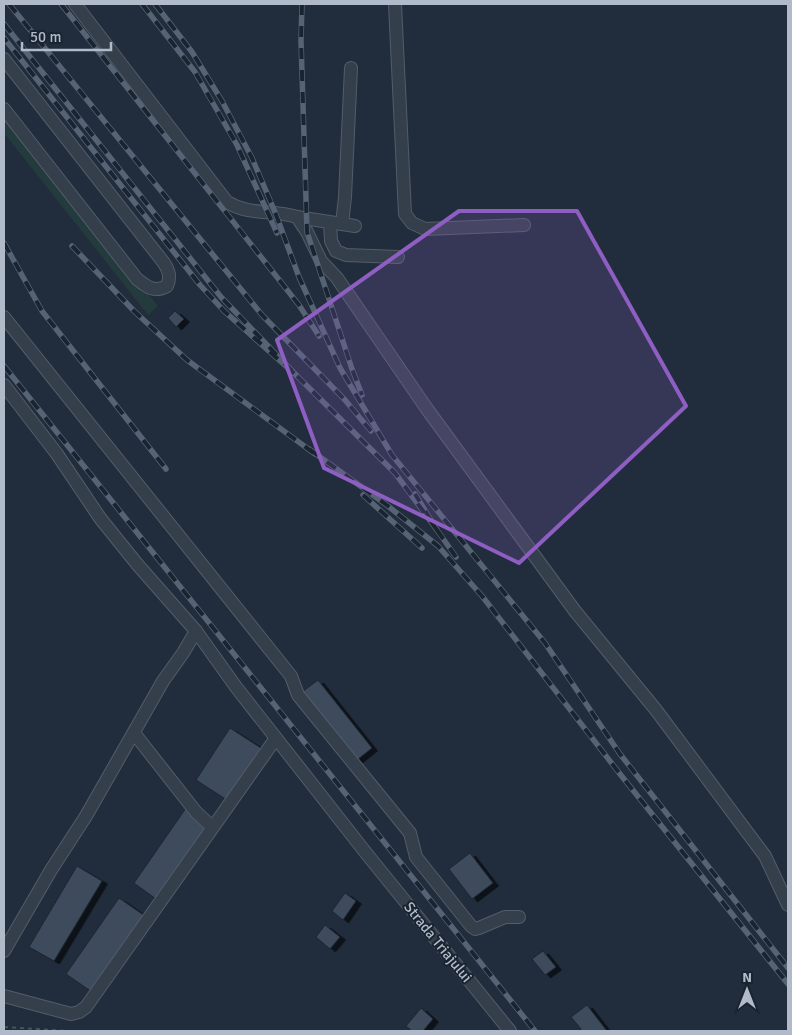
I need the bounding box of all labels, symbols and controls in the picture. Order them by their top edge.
scale bar [22,20,111,52]
text: 50 m [30,28,61,46]
street label: Strada Triajului [400,898,476,986]
north arrow [722,965,772,1015]
text: N [742,969,752,986]

